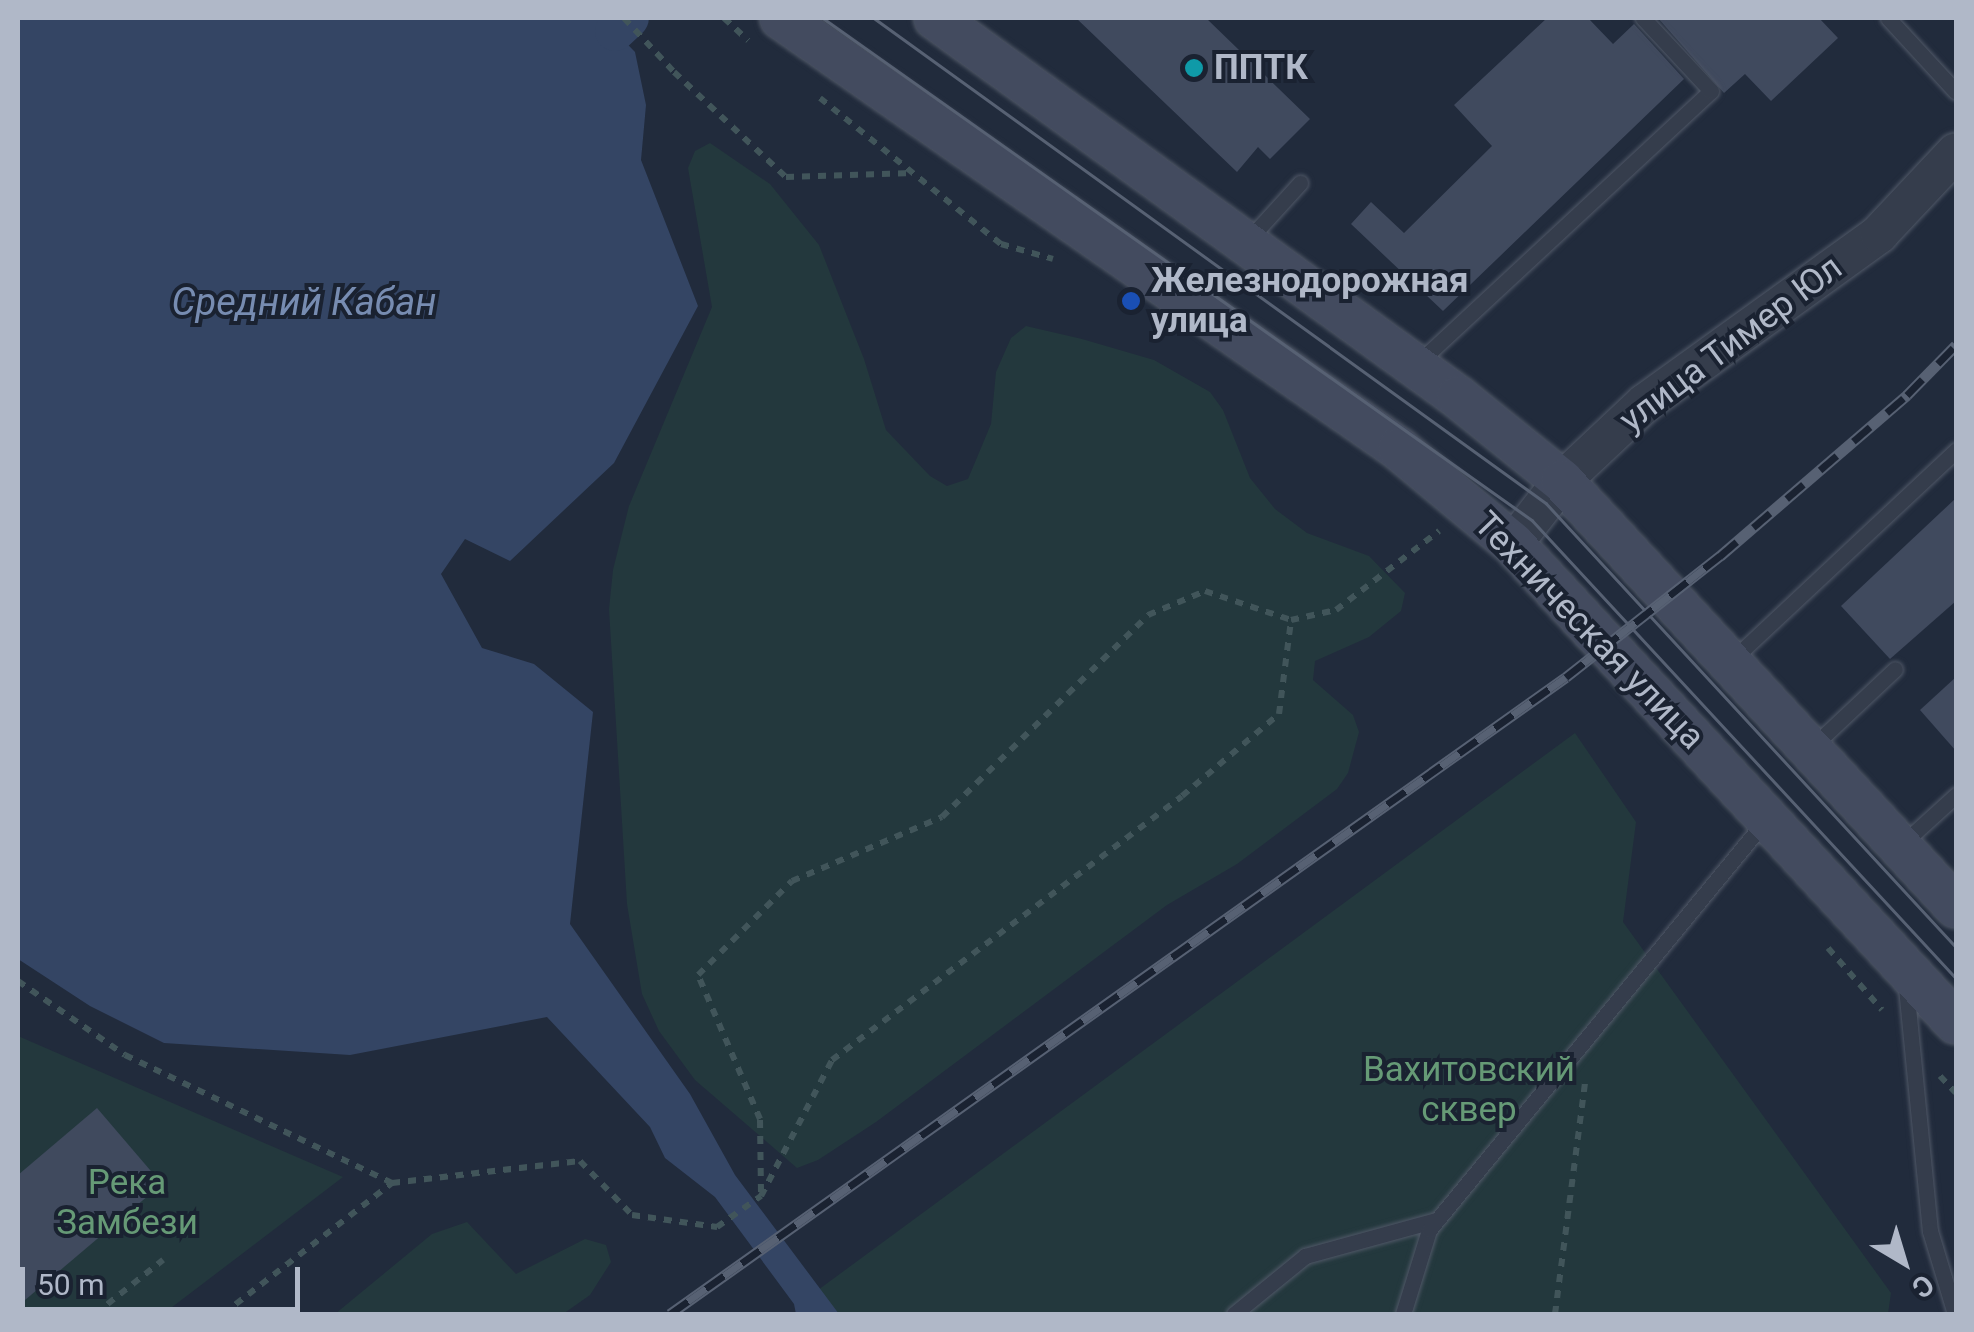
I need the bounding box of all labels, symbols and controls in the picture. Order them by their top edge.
place label: ППТК [1214,47,1308,89]
marker: ППТК [1183,57,1205,79]
street label: улица Тимер Юл [1611,247,1851,441]
place label: Железнодорожная улица [1151,260,1469,342]
water label: Средний Кабан [171,280,437,326]
marker: Железнодорожная улица [1120,290,1142,312]
street label: Техническая улица [1465,504,1713,758]
park label: Вахитовский сквер [1363,1049,1575,1131]
park label: Река Замбези [56,1162,198,1244]
north arrow [1854,1212,1954,1312]
scale bar [25,1247,305,1309]
text: 50 m [37,1267,104,1302]
text: С [1905,1267,1940,1305]

